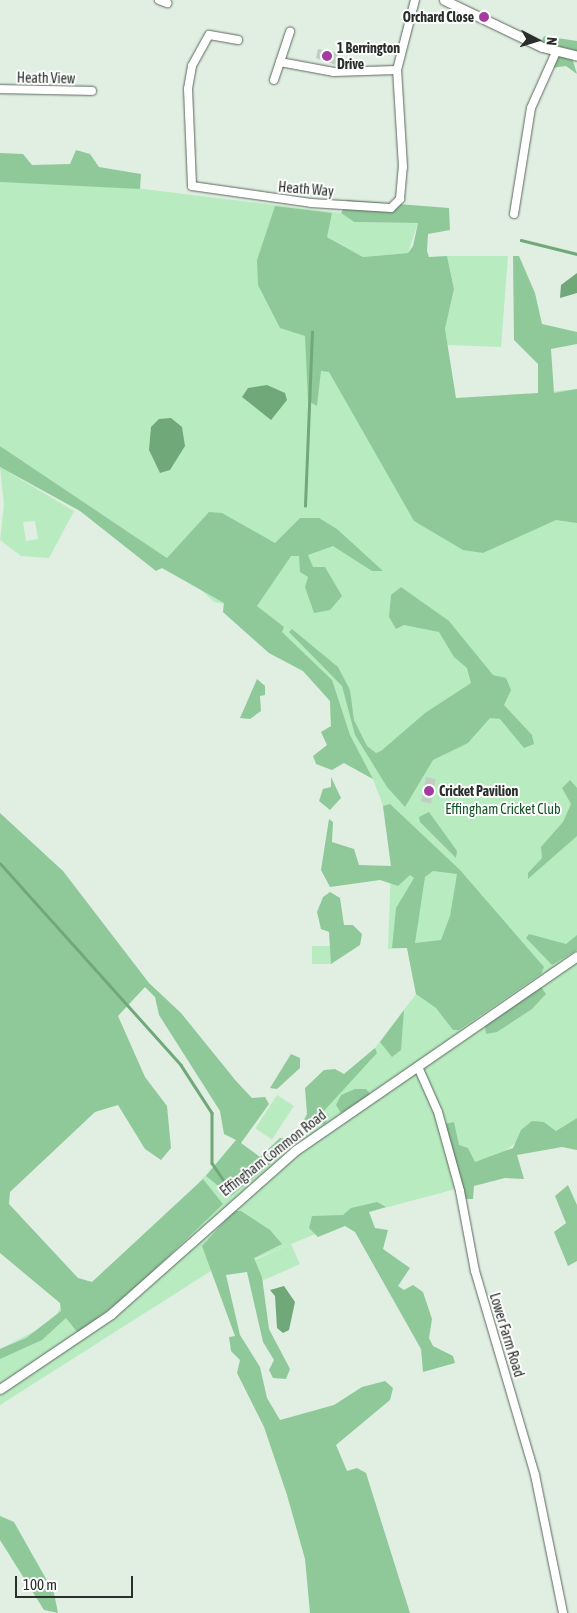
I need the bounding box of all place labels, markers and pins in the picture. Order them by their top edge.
place label: Orchard Close [403,9,474,25]
marker: Orchard Close [478,11,490,23]
place label: 1 Berrington Drive [337,40,400,72]
marker: 1 Berrington Drive [321,50,333,62]
place label: Cricket Pavilion [439,783,518,799]
marker: Cricket Pavilion [423,785,435,797]

